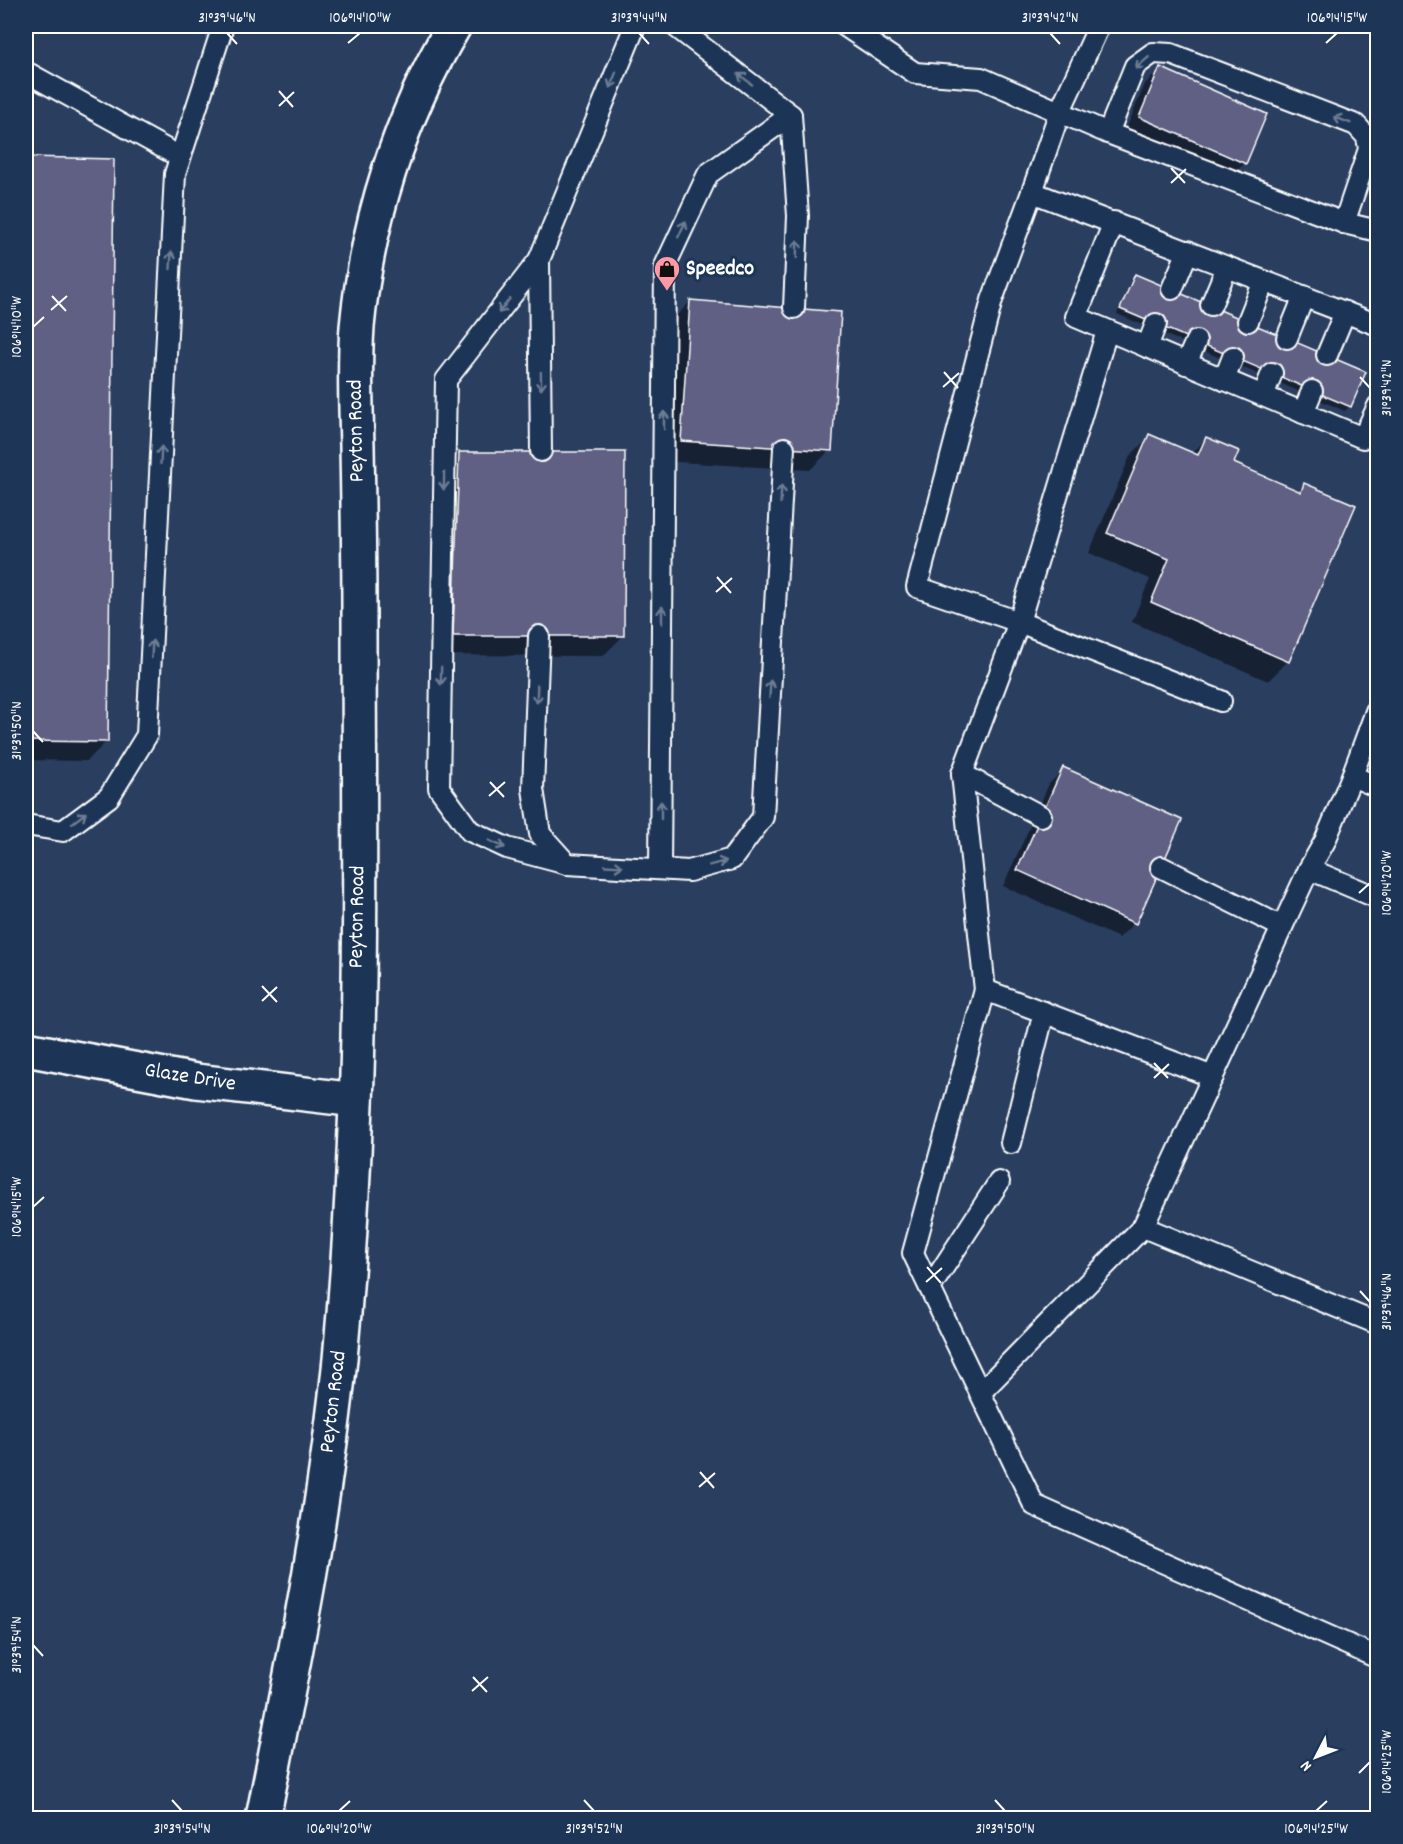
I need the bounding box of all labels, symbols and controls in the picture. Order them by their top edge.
text: 31°39'46"N [198,8,256,30]
text: 106°14'10"W [329,8,391,30]
text: 31°39'44"N [611,8,667,30]
text: 31°39'42"N [1022,8,1078,30]
text: 106°14'15"W [1307,8,1368,30]
one-way arrow [1134,55,1150,69]
one-way arrow [607,70,618,88]
one-way arrow [737,73,753,86]
one-way arrow [1333,113,1351,124]
one-way arrow [677,221,688,239]
one-way arrow [791,240,802,260]
one-way arrow [166,250,177,270]
shop icon: Speedco [652,254,682,292]
place label: Speedco [686,254,754,285]
text: 106°14'10"W [7,296,29,358]
one-way arrow [497,298,510,314]
text: 31°39'42"N [1377,360,1399,416]
one-way arrow [535,371,547,391]
street label: Peyton Road [341,379,373,483]
one-way arrow [658,411,670,431]
one-way arrow [156,445,167,465]
one-way arrow [439,471,450,491]
one-way arrow [776,485,787,505]
one-way arrow [656,606,668,626]
one-way arrow [146,640,157,660]
one-way arrow [435,666,447,686]
one-way arrow [765,680,776,700]
one-way arrow [531,684,542,704]
text: 31°39'50"N [7,701,29,761]
one-way arrow [655,801,667,821]
one-way arrow [71,812,87,825]
one-way arrow [488,839,506,850]
text: 106°14'20"W [1377,850,1399,915]
one-way arrow [708,856,727,868]
one-way arrow [603,861,623,872]
street label: Peyton Road [342,865,374,969]
street label: Glaze Drive [142,1055,238,1101]
text: 106°14'15"W [7,1176,29,1237]
text: 31°39'46"N [1377,1273,1399,1331]
street label: Peyton Road [312,1349,356,1455]
text: 31°39'54"N [7,1616,29,1674]
north arrow [1286,1727,1346,1787]
text: 106°14'25"W [1377,1730,1399,1794]
text: N [1295,1755,1318,1776]
text: 31°39'54"N [153,1819,211,1841]
text: 106°14'20"W [307,1819,372,1841]
text: 31°39'52"N [565,1819,623,1841]
text: 31°39'50"N [975,1819,1035,1841]
text: 106°14'25"W [1284,1819,1348,1841]

